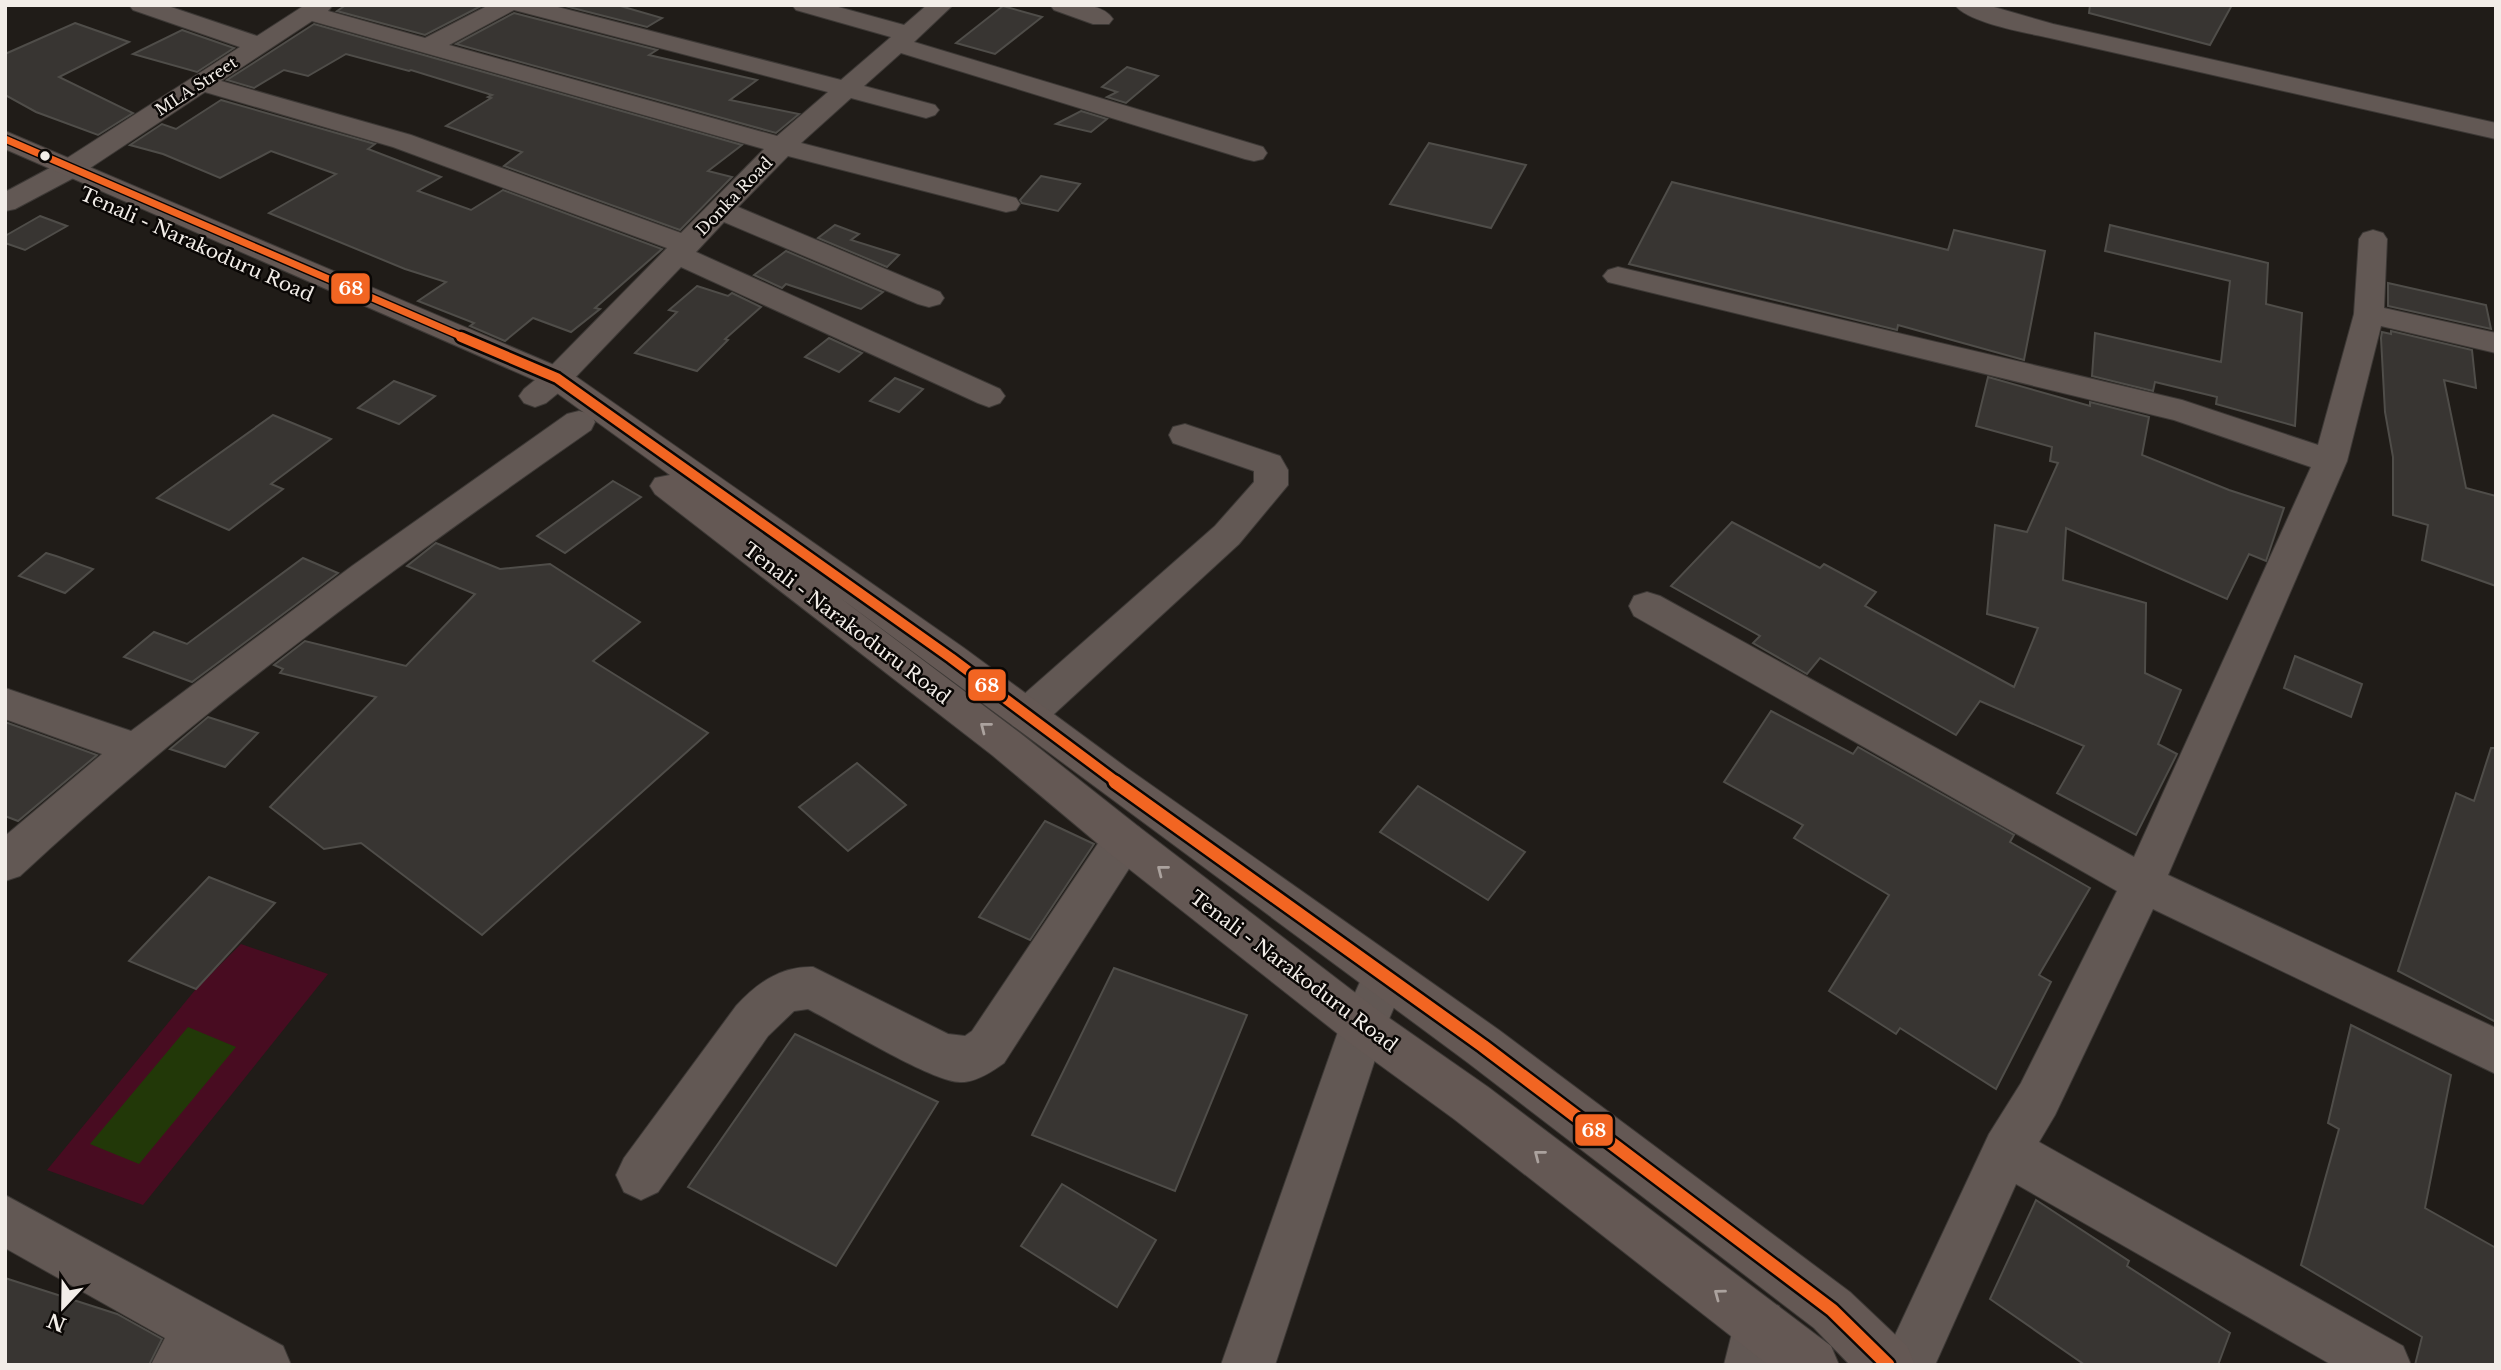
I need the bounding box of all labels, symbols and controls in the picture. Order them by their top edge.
street label: MLA Street [151,52,241,120]
unlabelled marker [38,149,52,163]
street label: Donka Road [692,152,777,239]
street label: Tenali - Narakoduru Road [76,182,317,307]
line badge: 68 [330,272,371,305]
text: 68 [339,277,363,300]
street label: Tenali - Narakoduru Road [739,538,955,709]
line badge: 68 [967,668,1007,702]
text: 68 [975,674,999,697]
one-way arrow [980,723,993,736]
one-way arrow [1157,865,1170,878]
street label: Tenali - Narakoduru Road [1186,886,1402,1057]
line badge: 68 [1574,1113,1614,1147]
text: 68 [1582,1119,1606,1142]
one-way arrow [1534,1151,1546,1164]
north arrow [28,1272,98,1342]
one-way arrow [1714,1289,1727,1302]
text: N [44,1308,69,1336]

